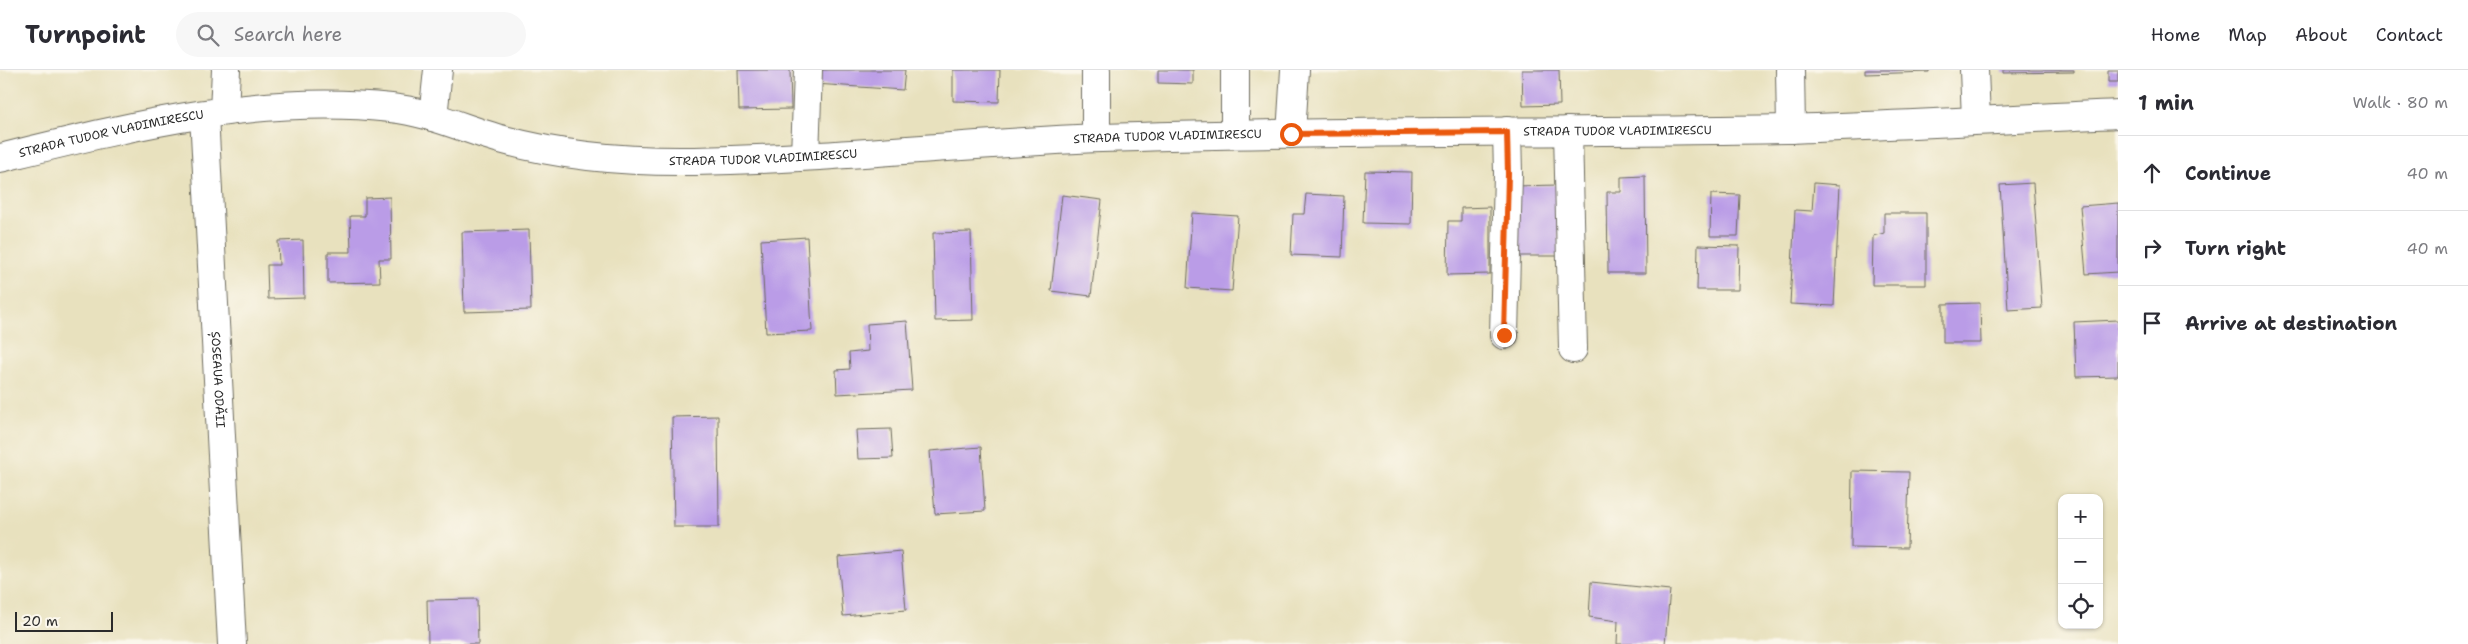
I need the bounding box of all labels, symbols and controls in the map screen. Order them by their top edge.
search box [176,12,526,57]
text: Turnpoint [25,19,146,51]
icon: search [194,21,222,49]
text: Search here [234,22,342,47]
text: Home [2151,23,2200,47]
text: Map [2228,23,2267,47]
text: About [2295,23,2348,47]
text: Contact [2376,23,2443,47]
text: 1 min [2138,89,2194,117]
text: Walk · 80 m [2353,92,2448,113]
street label: STRADA TUDOR VLADIMIRESCU [17,106,205,161]
street label: STRADA TUDOR VLADIMIRESCU [1523,122,1712,140]
route start [1280,123,1303,146]
street label: STRADA TUDOR VLADIMIRESCU [1073,126,1262,147]
street label: STRADA TUDOR VLADIMIRESCU [669,146,858,169]
icon: ahead [2138,159,2166,187]
text: Continue [2185,161,2271,186]
text: 40 m [2406,163,2448,184]
icon: right [2138,234,2166,262]
text: Turn right [2185,236,2286,261]
text: 40 m [2406,238,2448,259]
icon: arrive [2138,309,2166,337]
text: Arrive at destination [2185,311,2397,336]
route end [1493,324,1516,347]
street label: ȘOSEAUA ODĂII [207,331,229,429]
map controls [2058,494,2103,629]
button: + [2058,494,2103,539]
button: − [2058,539,2103,584]
button: locate [2058,584,2103,629]
scale bar [15,609,112,632]
text: 20 m [22,612,58,630]

